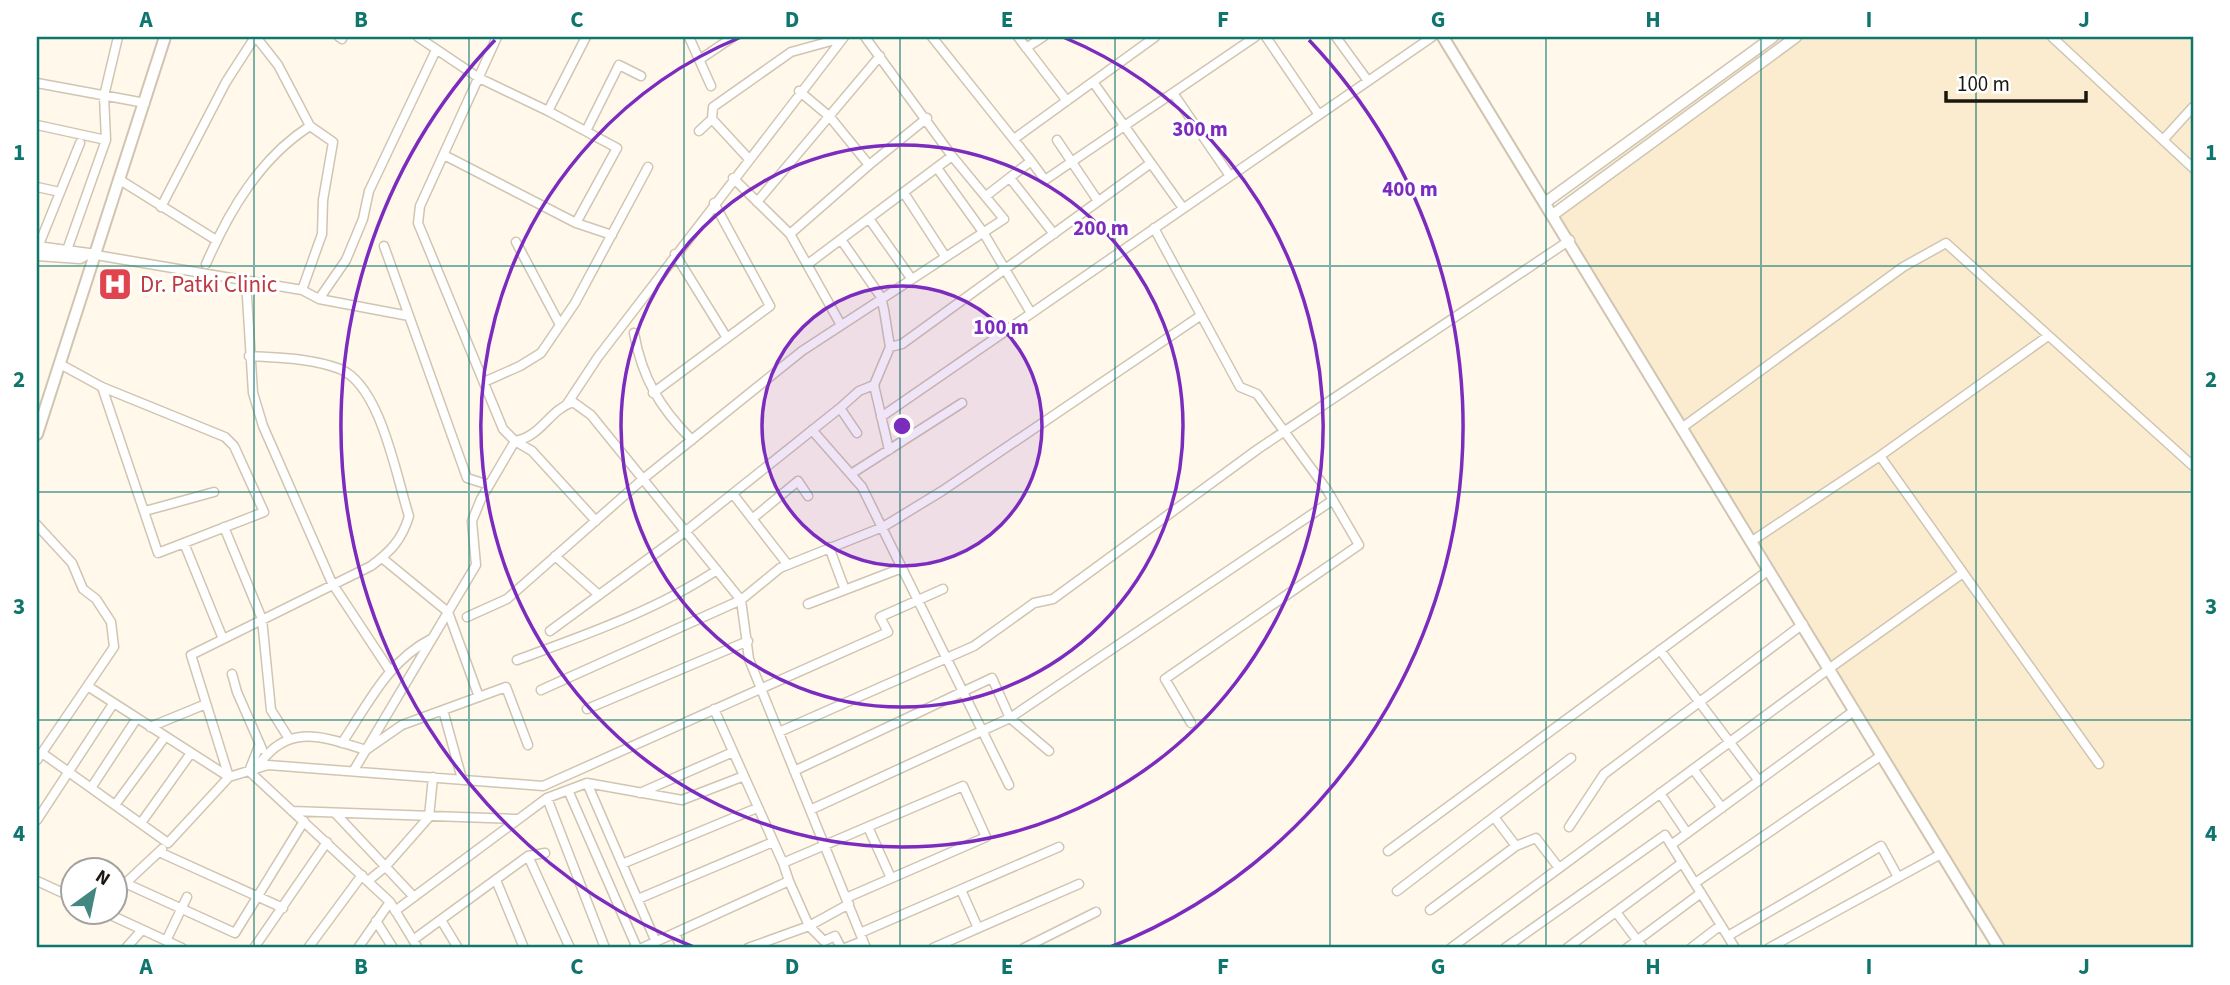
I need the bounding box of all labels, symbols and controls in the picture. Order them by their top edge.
text: A [138,3,153,36]
text: B [354,3,368,36]
text: C [570,3,584,36]
text: D [785,3,799,36]
text: E [1001,3,1013,36]
text: F [1217,3,1229,36]
text: G [1431,3,1445,36]
text: H [1645,3,1661,36]
text: I [1866,3,1872,36]
text: J [2078,3,2090,36]
scale bar [1946,60,2086,104]
text: 100 m [1957,69,2010,99]
text: 300 m [1172,114,1228,144]
text: 1 [13,136,25,169]
text: 1 [2205,136,2217,169]
text: 400 m [1382,174,1438,204]
text: 200 m [1073,213,1129,243]
hospital icon: Dr. Patki Clinic [96,265,134,303]
place label: Dr. Patki Clinic [140,268,277,301]
text: 100 m [973,312,1029,342]
text: 2 [13,363,25,396]
text: 2 [2205,363,2217,396]
centre of rings [890,414,914,438]
text: 3 [13,590,25,623]
text: 3 [2205,590,2217,623]
text: 4 [13,817,25,850]
text: 4 [2205,817,2217,850]
north arrow [60,856,130,926]
text: N [90,863,115,893]
text: A [138,950,153,983]
text: B [354,950,368,983]
text: C [570,950,584,983]
text: D [785,950,799,983]
text: E [1001,950,1013,983]
text: F [1217,950,1229,983]
text: G [1431,950,1445,983]
text: H [1645,950,1661,983]
text: I [1866,950,1872,983]
text: J [2078,950,2090,983]

